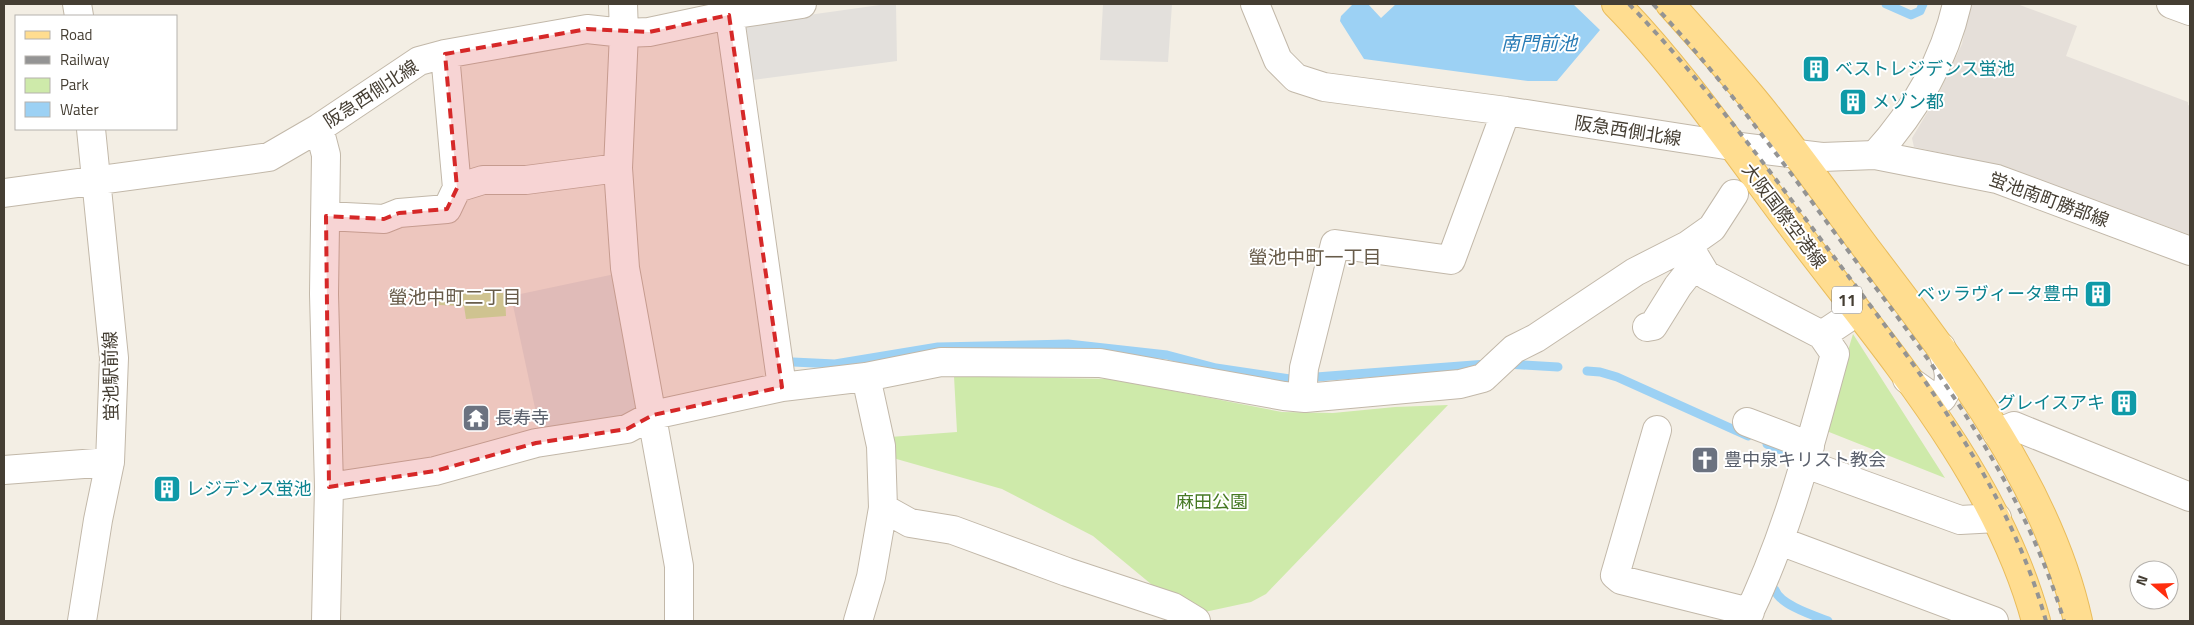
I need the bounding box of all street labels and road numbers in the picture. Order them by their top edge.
street label: 阪急西側北線 [318,53,423,134]
street label: 阪急西側北線 [1573,109,1684,152]
street label: 大阪国際空港線 [1736,157,1833,274]
street label: 蛍池南町勝部線 [1985,165,2113,234]
road number: 11 [1832,286,1862,314]
street label: 蛍池駅前線 [96,331,125,421]

